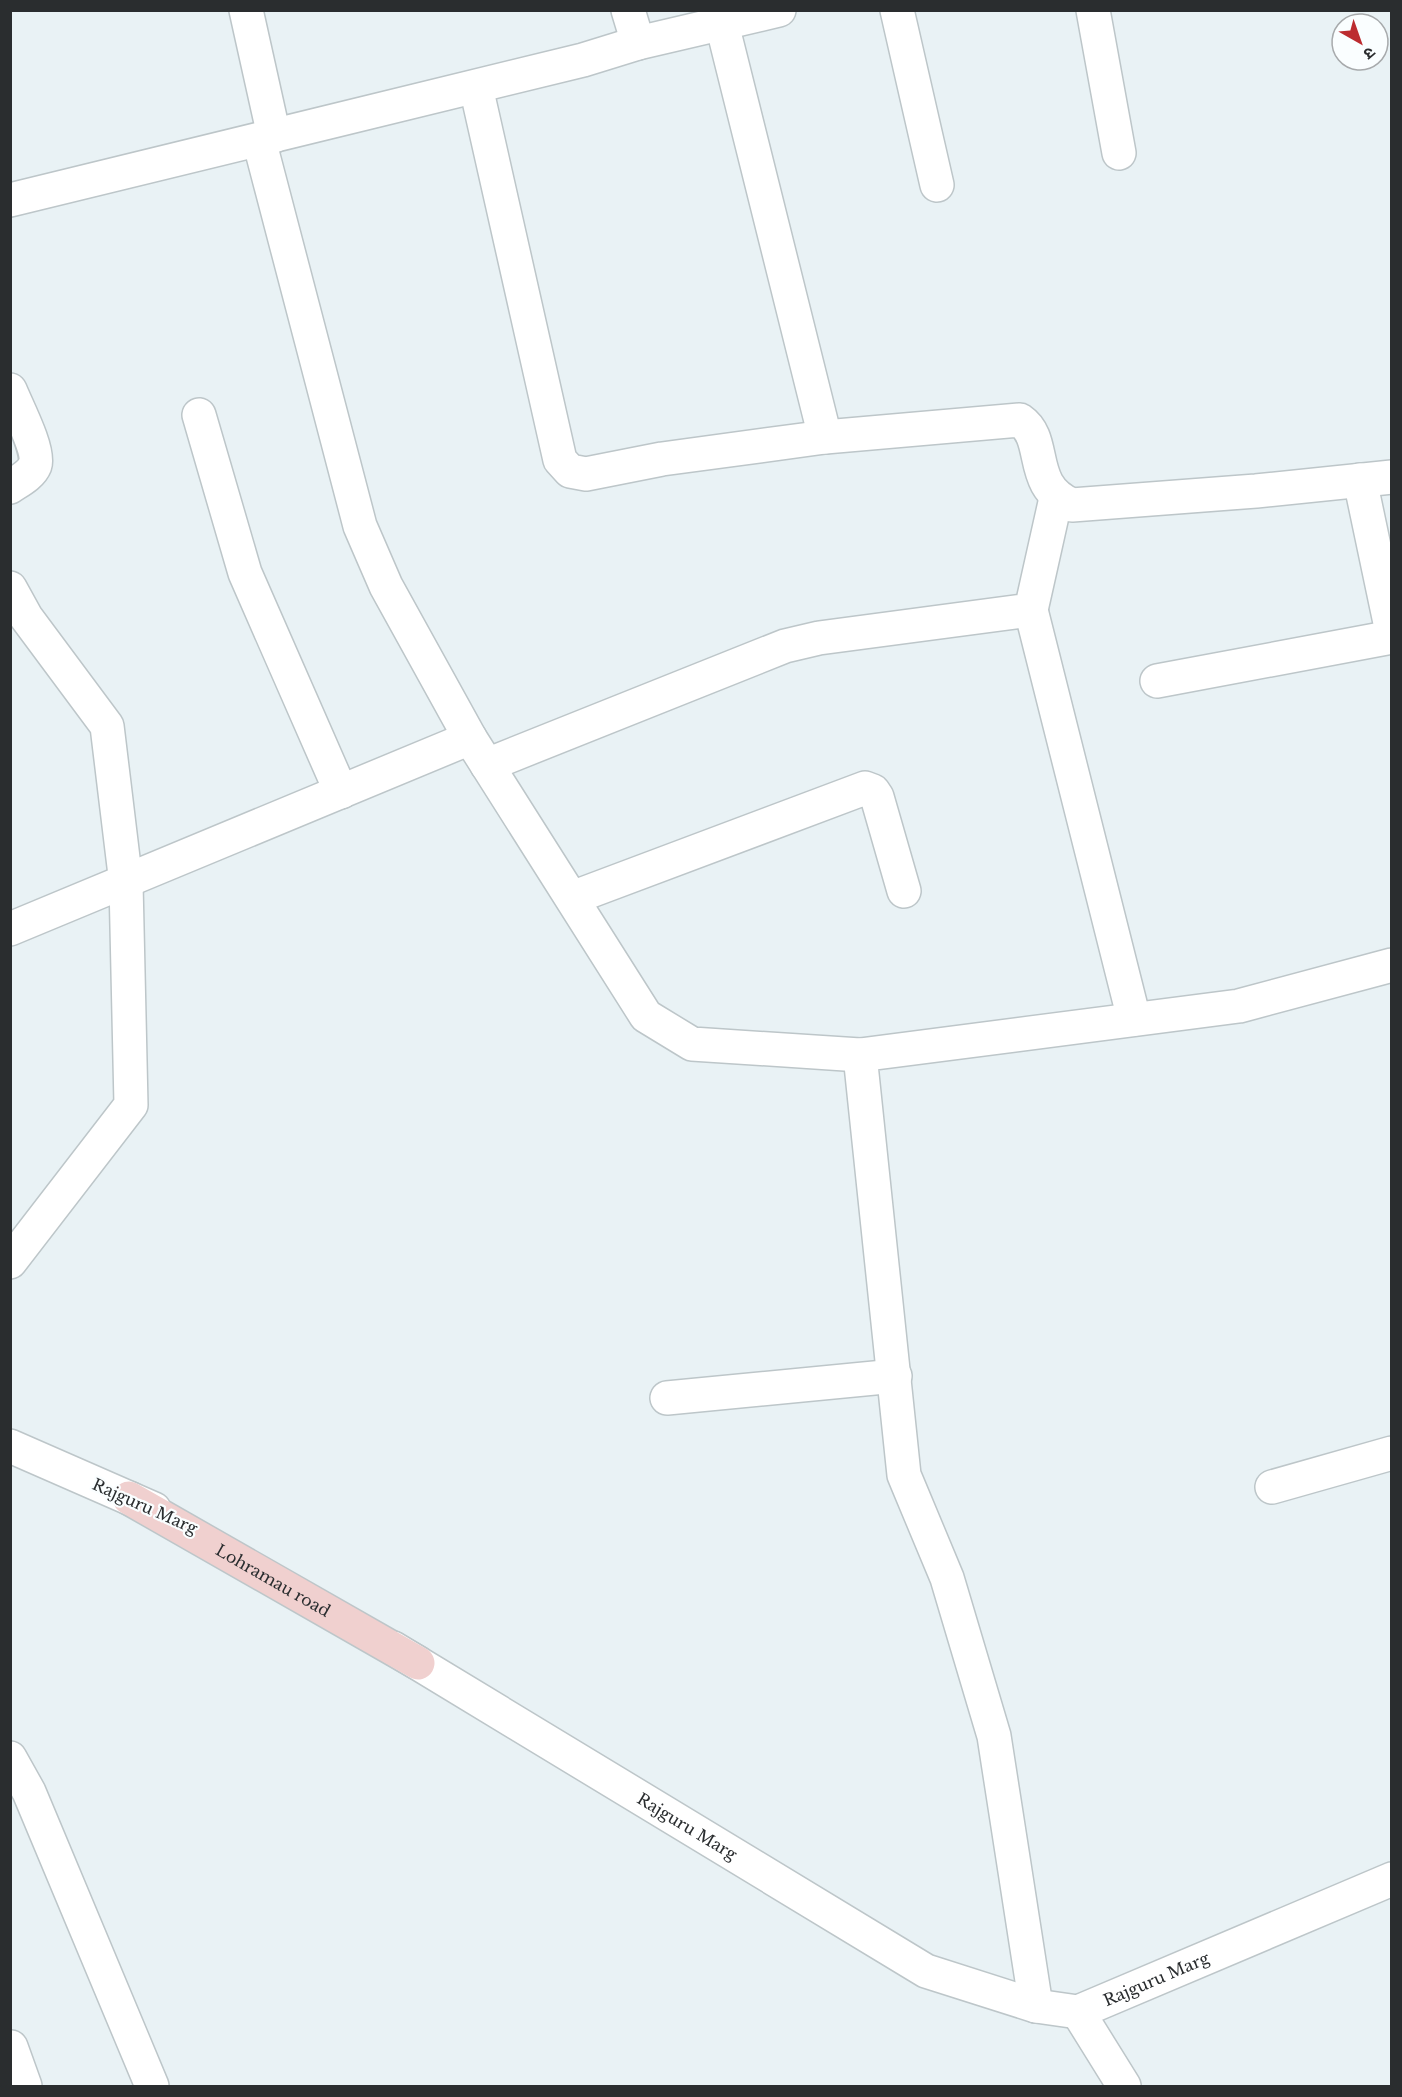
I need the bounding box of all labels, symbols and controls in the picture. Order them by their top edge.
north arrow [1330,12,1390,72]
text: उ [1359,43,1380,65]
street label: Rajguru Marg [89,1474,201,1538]
street label: Lohramau road [212,1540,334,1621]
street label: Rajguru Marg [634,1788,741,1864]
street label: Rajguru Marg [1100,1947,1213,2010]

